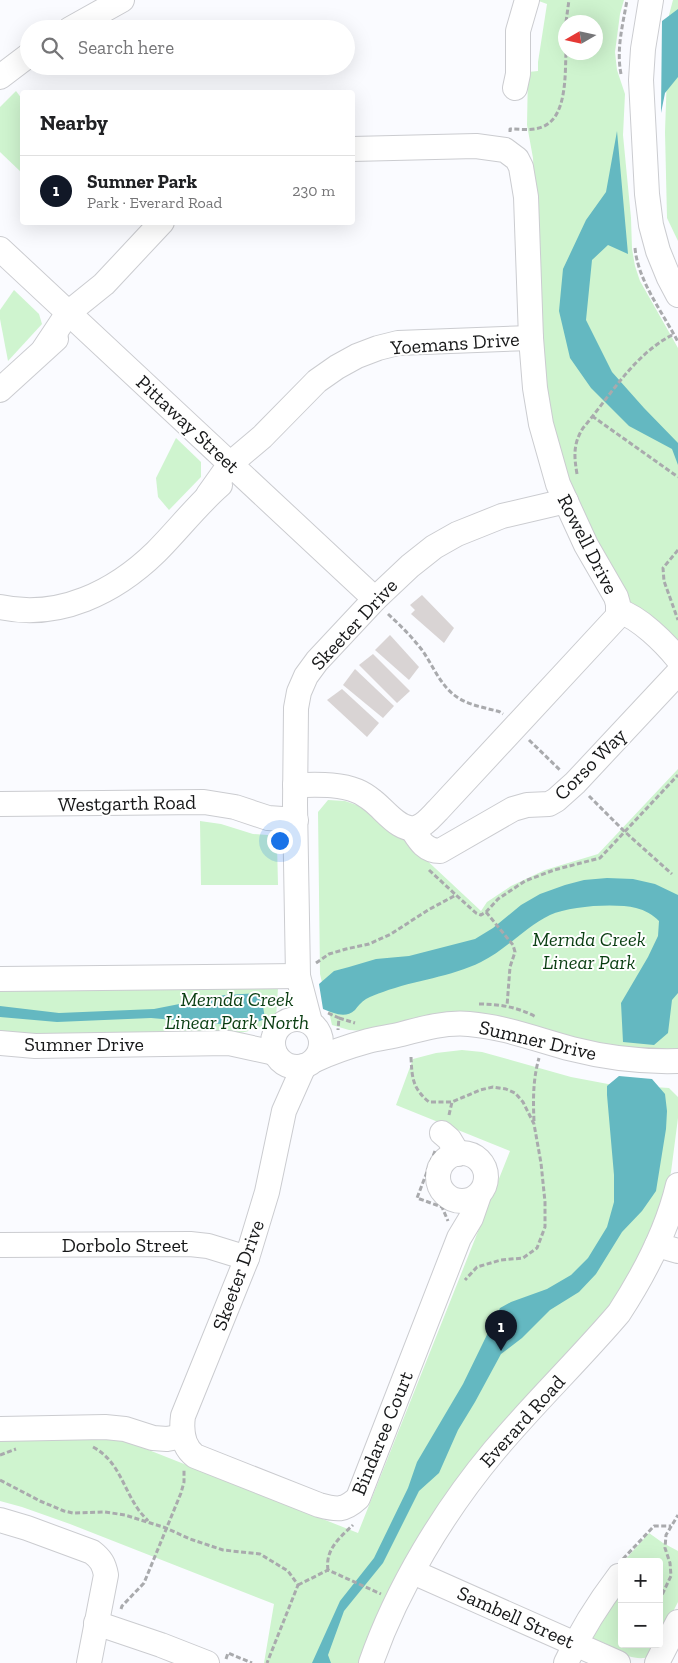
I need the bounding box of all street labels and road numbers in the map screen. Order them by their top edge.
street label: Yoemans Drive [389,327,520,360]
street label: Pittaway Street [131,370,245,478]
street label: Rowell Drive [553,490,623,598]
street label: Skeeter Drive [306,573,402,675]
street label: Corso Way [549,723,631,805]
street label: Westgarth Road [58,790,196,816]
street label: Sumner Drive [477,1015,599,1065]
street label: Sumner Drive [24,1032,144,1056]
street label: Skeeter Drive [207,1216,269,1334]
street label: Dorbolo Street [62,1233,189,1257]
street label: Bindaree Court [346,1367,418,1499]
street label: Everard Road [474,1370,570,1472]
street label: Sambell Street [454,1581,579,1654]

